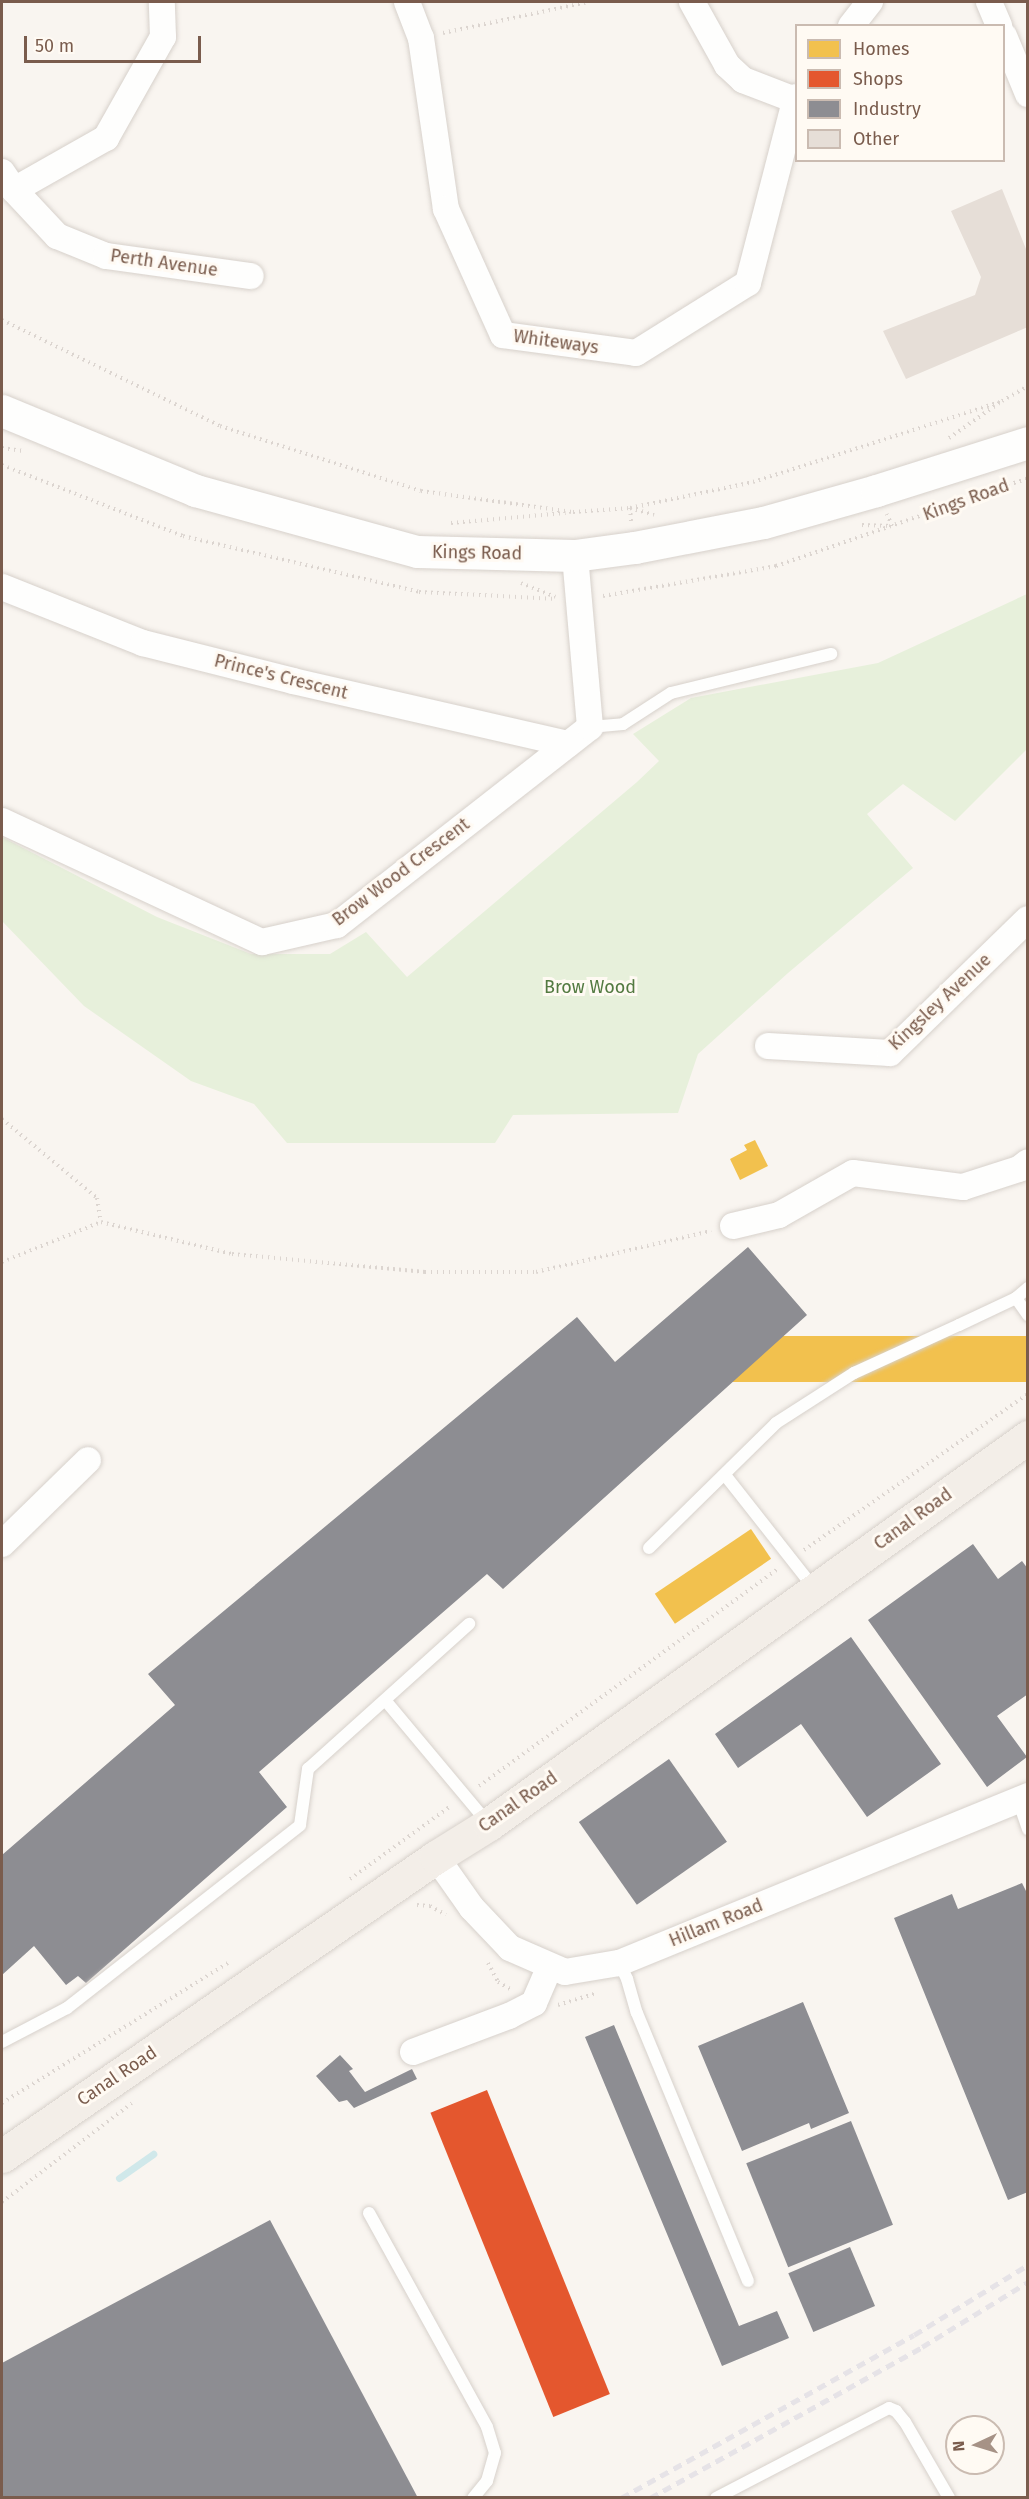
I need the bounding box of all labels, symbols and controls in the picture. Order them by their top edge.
scale bar [27,24,204,62]
legend [795,24,1005,162]
text: 50 m [35,35,74,57]
text: Homes [853,38,909,60]
text: Shops [853,68,903,90]
text: Industry [853,98,921,120]
text: Other [853,128,899,150]
street label: Perth Avenue [109,245,219,281]
street label: Whiteways [512,325,600,359]
street label: Kings Road [920,474,1012,526]
street label: Kings Road [432,541,522,565]
street label: Prince's Crescent [212,650,350,704]
street label: Brow Wood Crescent [328,813,474,931]
street label: Kingsley Avenue [884,949,996,1055]
park label: Brow Wood [544,976,636,998]
street label: Canal Road [870,1483,956,1555]
street label: Canal Road [474,1767,562,1837]
street label: Hillam Road [666,1894,766,1952]
street label: Canal Road [73,2041,161,2111]
north arrow [945,2415,1005,2475]
text: N [949,2440,968,2452]

